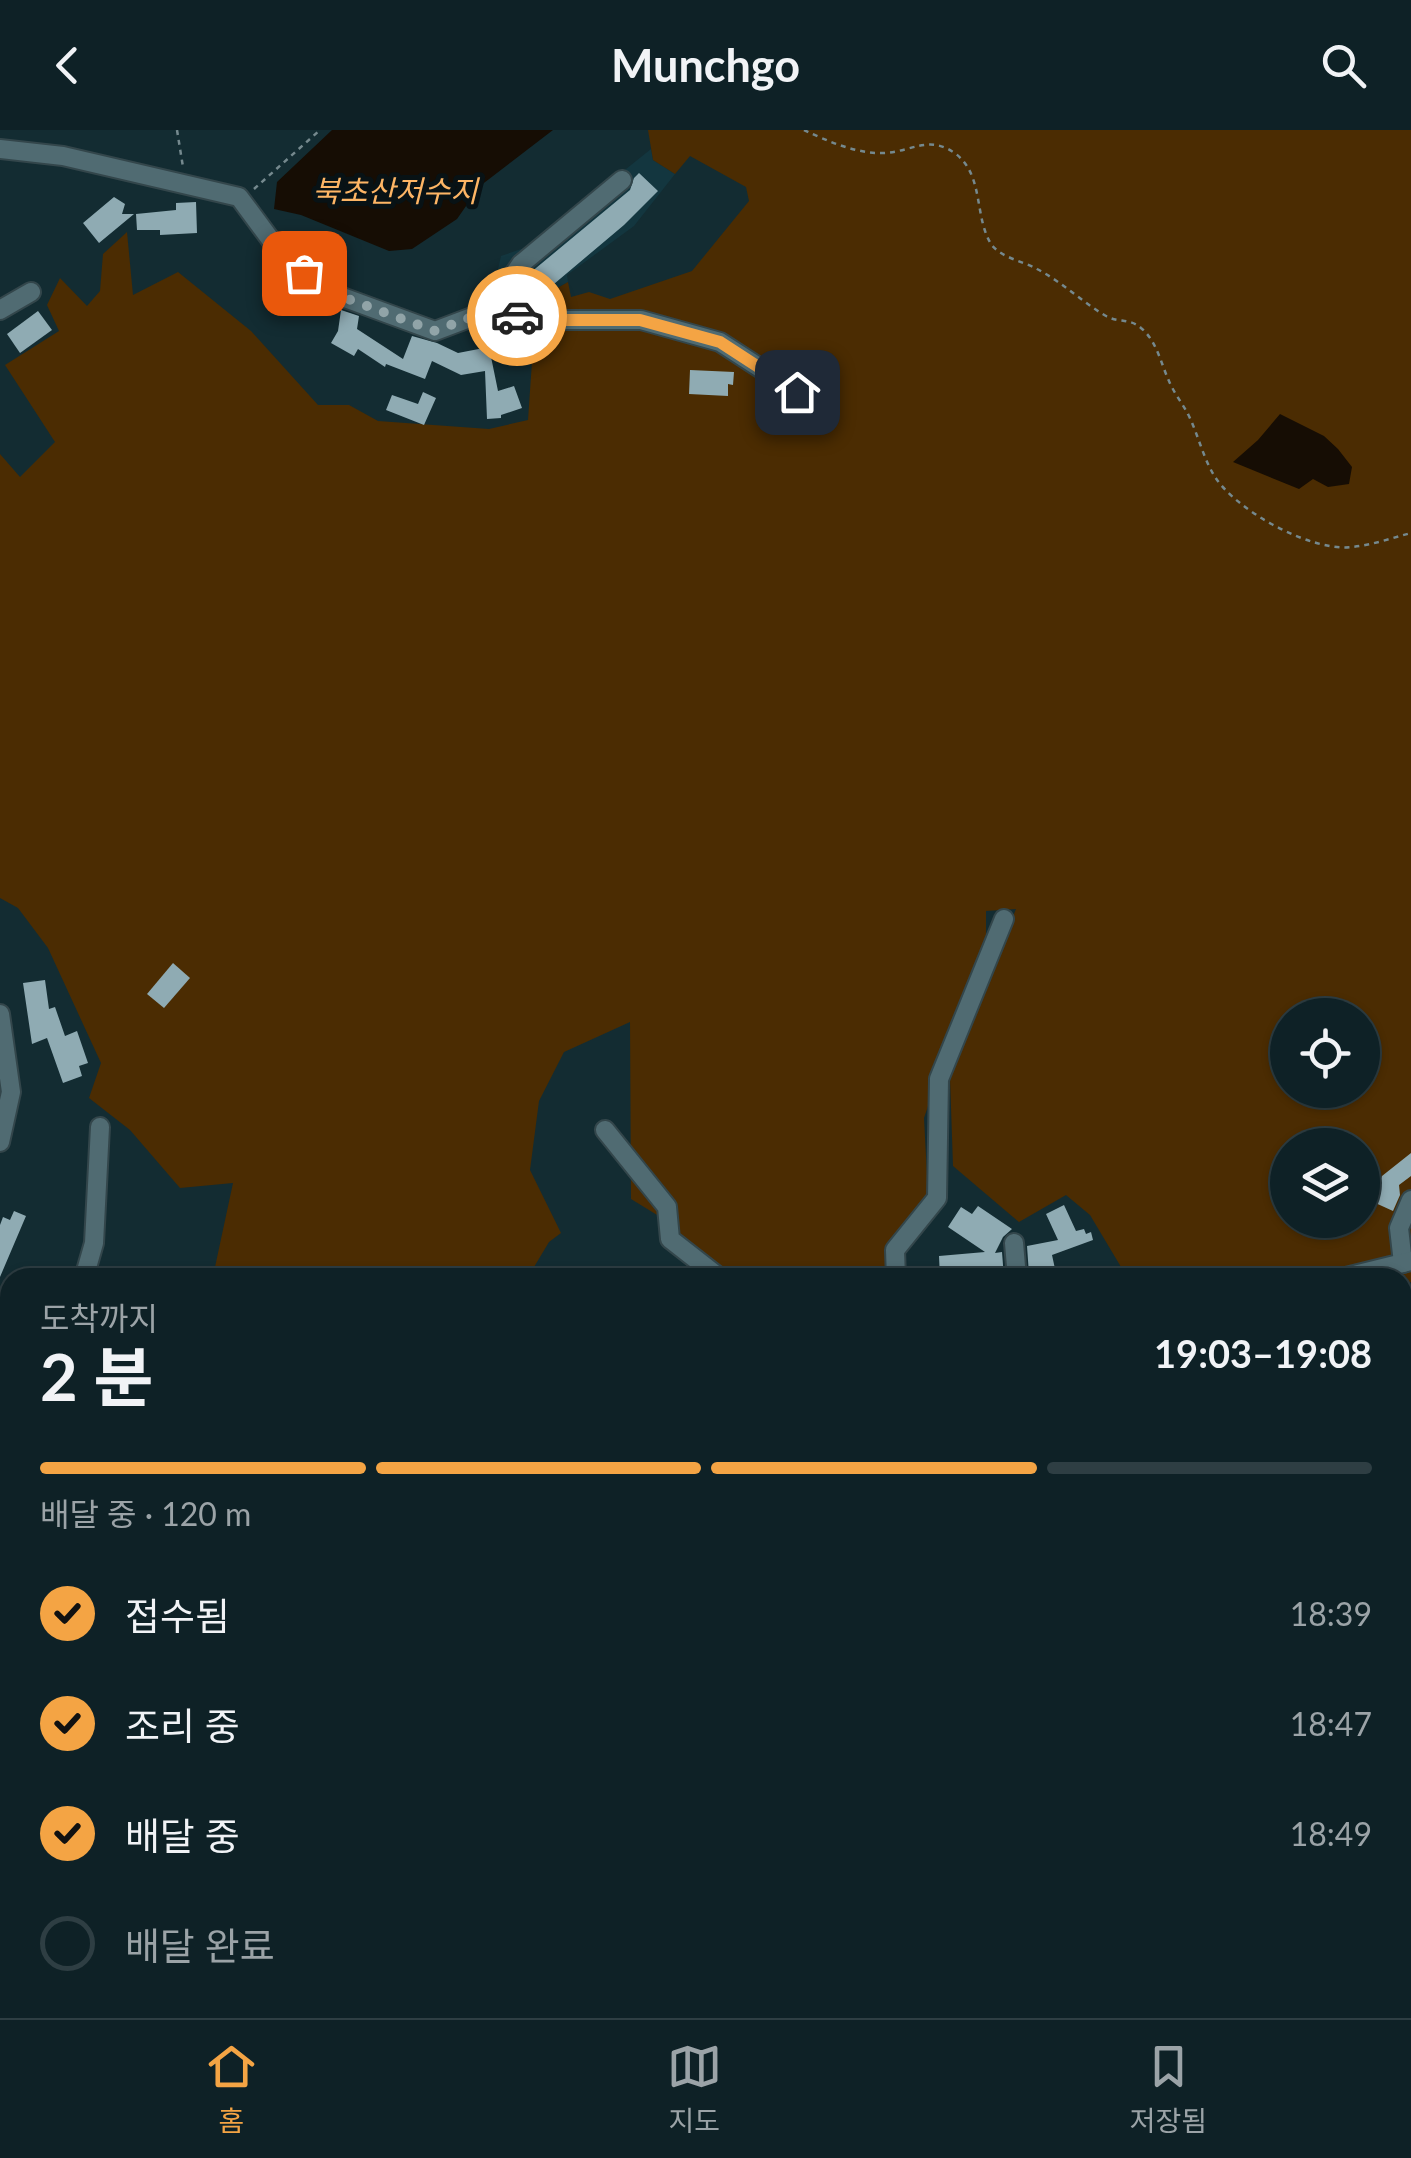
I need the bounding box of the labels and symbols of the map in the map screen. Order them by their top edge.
water label: 북초산저수지 [312,172,480,208]
pin [262,231,347,316]
courier [467,266,567,366]
pin [755,350,840,435]

